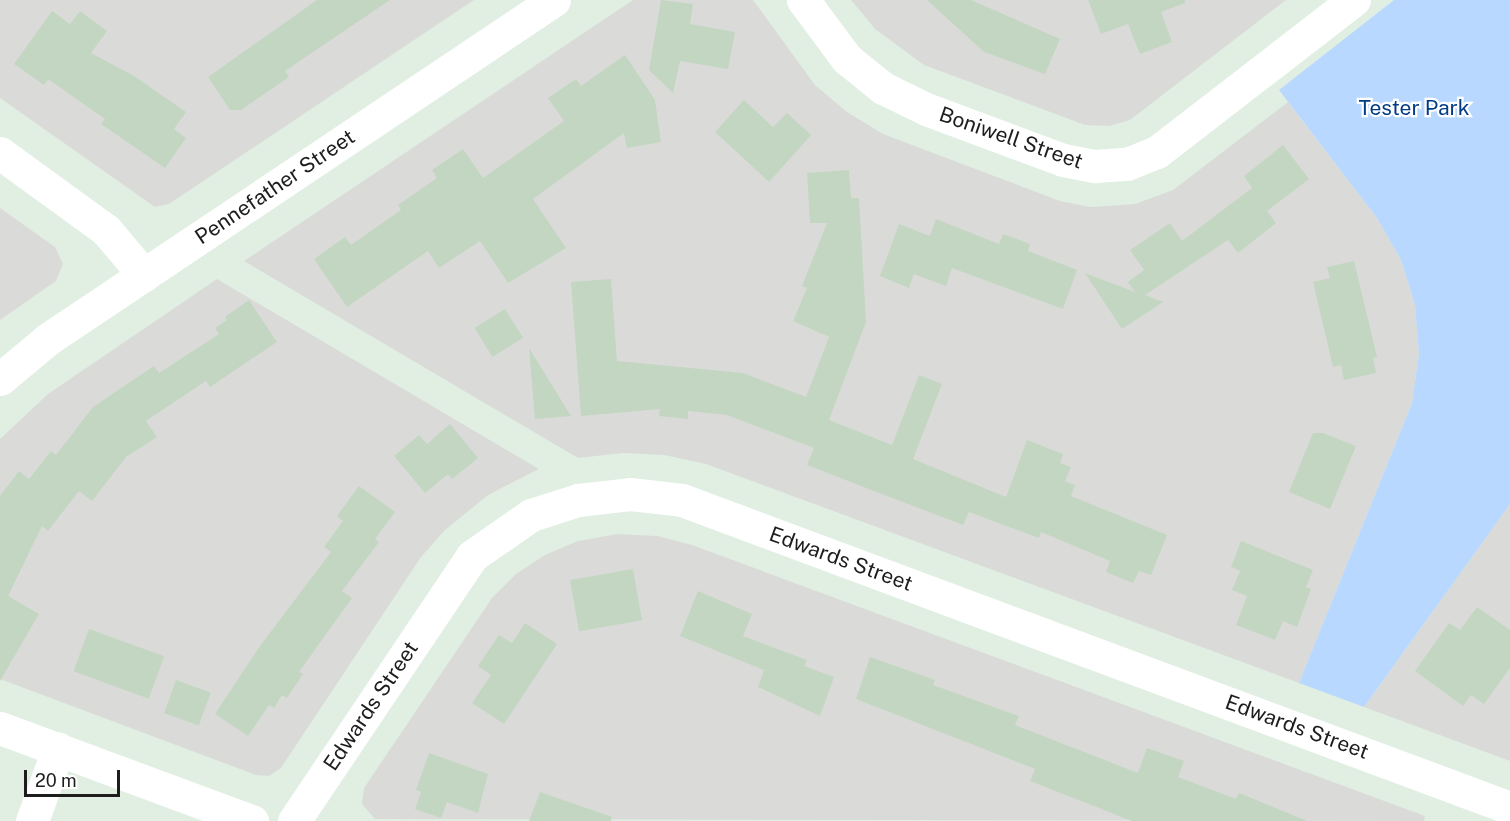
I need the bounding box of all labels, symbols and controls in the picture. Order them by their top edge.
park label: Tester Park [1358,95,1470,121]
street label: Boniwell Street [936,102,1086,174]
street label: Pennefather Street [190,124,360,250]
street label: Edwards Street [766,521,916,597]
street label: Edwards Street [318,636,424,776]
street label: Edwards Street [1222,689,1372,765]
scale bar [27,758,123,796]
text: 20 m [35,770,77,791]

